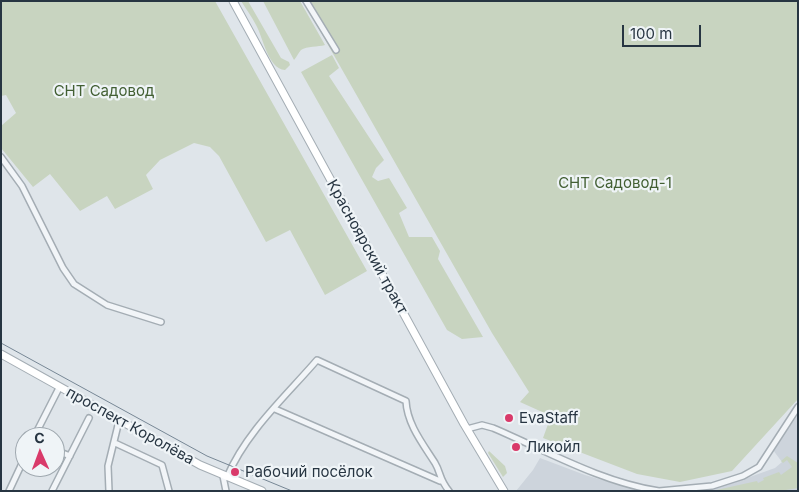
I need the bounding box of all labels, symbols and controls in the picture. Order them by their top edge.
scale bar [624,15,703,47]
text: 100 m [630,24,672,43]
park label: СНТ Садовод [54,82,154,100]
park label: СНТ Садовод-1 [558,174,672,192]
street label: Красноярский тракт [323,177,411,317]
street label: проспект Королёва [63,383,197,469]
place label: EvaStaff [519,409,578,427]
marker: EvaStaff [503,412,515,424]
north arrow [15,427,65,477]
text: С [34,429,45,446]
place label: Ликойл [526,438,580,456]
marker: Ликойл [510,441,522,453]
place label: Рабочий посёлок [245,463,373,481]
marker: Рабочий посёлок [229,466,241,478]

